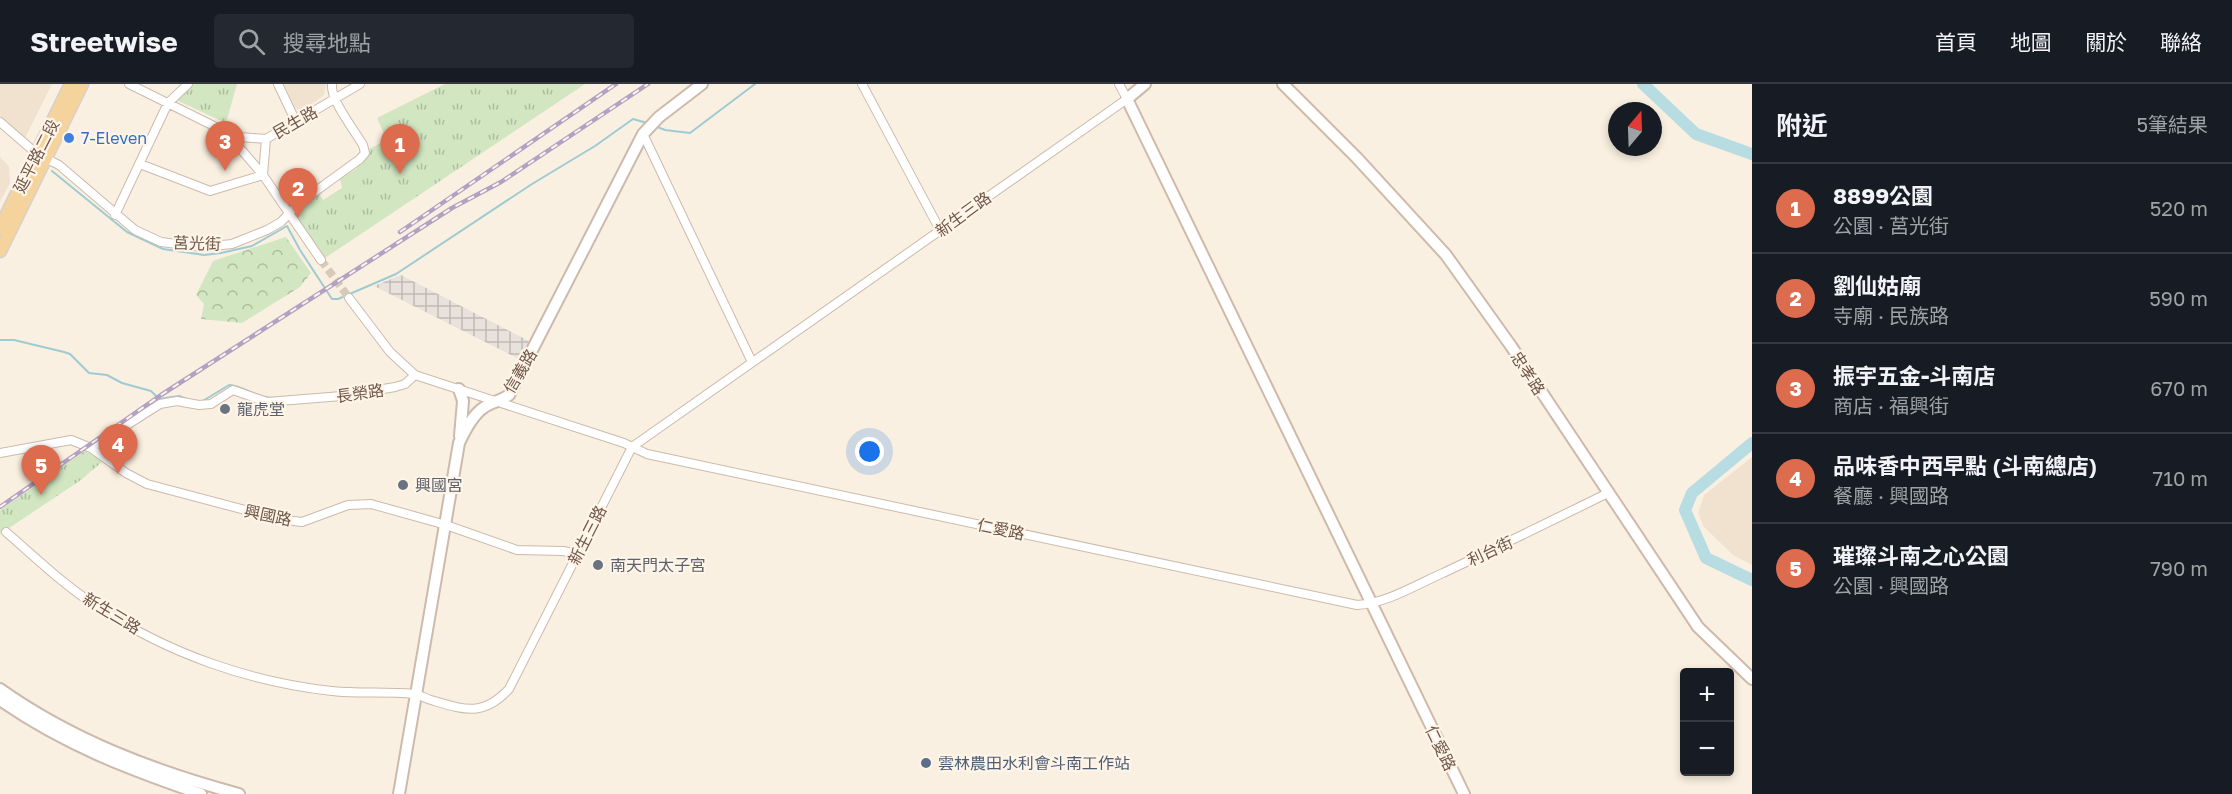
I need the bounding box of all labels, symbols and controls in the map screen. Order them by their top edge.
search box [214,14,634,68]
text: Streetwise [30,25,178,58]
icon: search [235,25,268,58]
text: 搜尋地點 [283,29,371,56]
text: 首頁 [1935,29,1977,55]
text: 地圖 [2010,29,2052,55]
text: 關於 [2085,29,2127,55]
text: 聯絡 [2160,29,2202,55]
street label: 民生路 [269,101,321,143]
north arrow [1608,102,1662,156]
text: 附近 [1776,110,1828,141]
text: 5筆結果 [2136,112,2208,136]
street label: 延平路二段 [9,116,63,196]
pin: 3 [206,122,244,171]
pin: 1 [380,124,420,174]
place label: 7-Eleven [81,128,147,148]
marker: 7-Eleven [62,131,76,145]
pin: 2 [278,168,318,218]
text: 8899公園 [1833,182,1933,209]
street label: 新生三路 [931,187,995,241]
text: 1 [1790,196,1801,220]
text: 520 m [2150,196,2208,220]
text: 公園 · 莒光街 [1833,213,1949,237]
street label: 莒光街 [173,232,221,254]
text: 劉仙姑廟 [1833,272,1921,299]
text: 2 [1789,286,1802,310]
text: 590 m [2149,286,2208,310]
text: 寺廟 · 民族路 [1833,303,1949,327]
street label: 信義路 [499,345,541,397]
street label: 忠孝路 [1507,347,1549,399]
text: 振宇五金-斗南店 [1833,362,1995,389]
text: 3 [1789,376,1802,400]
text: 670 m [2150,376,2208,400]
street label: 長榮路 [335,380,385,406]
text: 商店 · 福興街 [1833,393,1949,417]
place label: 龍虎堂 [237,399,285,419]
marker: 龍虎堂 [218,402,232,416]
pin: 4 [98,424,138,474]
your location [855,437,884,466]
pin: 5 [22,446,60,495]
text: 品味香中西早點 (斗南總店) [1833,452,2097,479]
text: 4 [1789,466,1802,490]
text: 710 m [2153,466,2208,490]
place label: 興國宮 [415,475,463,495]
marker: 興國宮 [396,478,410,492]
text: 餐廳 · 興國路 [1833,483,1949,507]
street label: 興國路 [242,500,294,530]
street label: 新生三路 [564,502,610,568]
street label: 仁愛路 [975,514,1027,544]
street label: 利台街 [1464,532,1516,570]
text: 璀璨斗南之心公園 [1833,542,2009,569]
place label: 南天門太子宮 [610,555,706,575]
text: 5 [1789,556,1802,580]
text: 790 m [2150,556,2208,580]
marker: 南天門太子宮 [591,558,605,572]
text: 公園 · 興國路 [1833,573,1949,597]
street label: 新生三路 [79,588,145,638]
map controls [1680,668,1734,776]
button: + [1680,668,1734,722]
street label: 仁愛路 [1421,722,1461,774]
button: − [1680,722,1734,776]
place label: 雲林農田水利會斗南工作站 [938,753,1130,773]
marker: 雲林農田水利會斗南工作站 [919,756,933,770]

